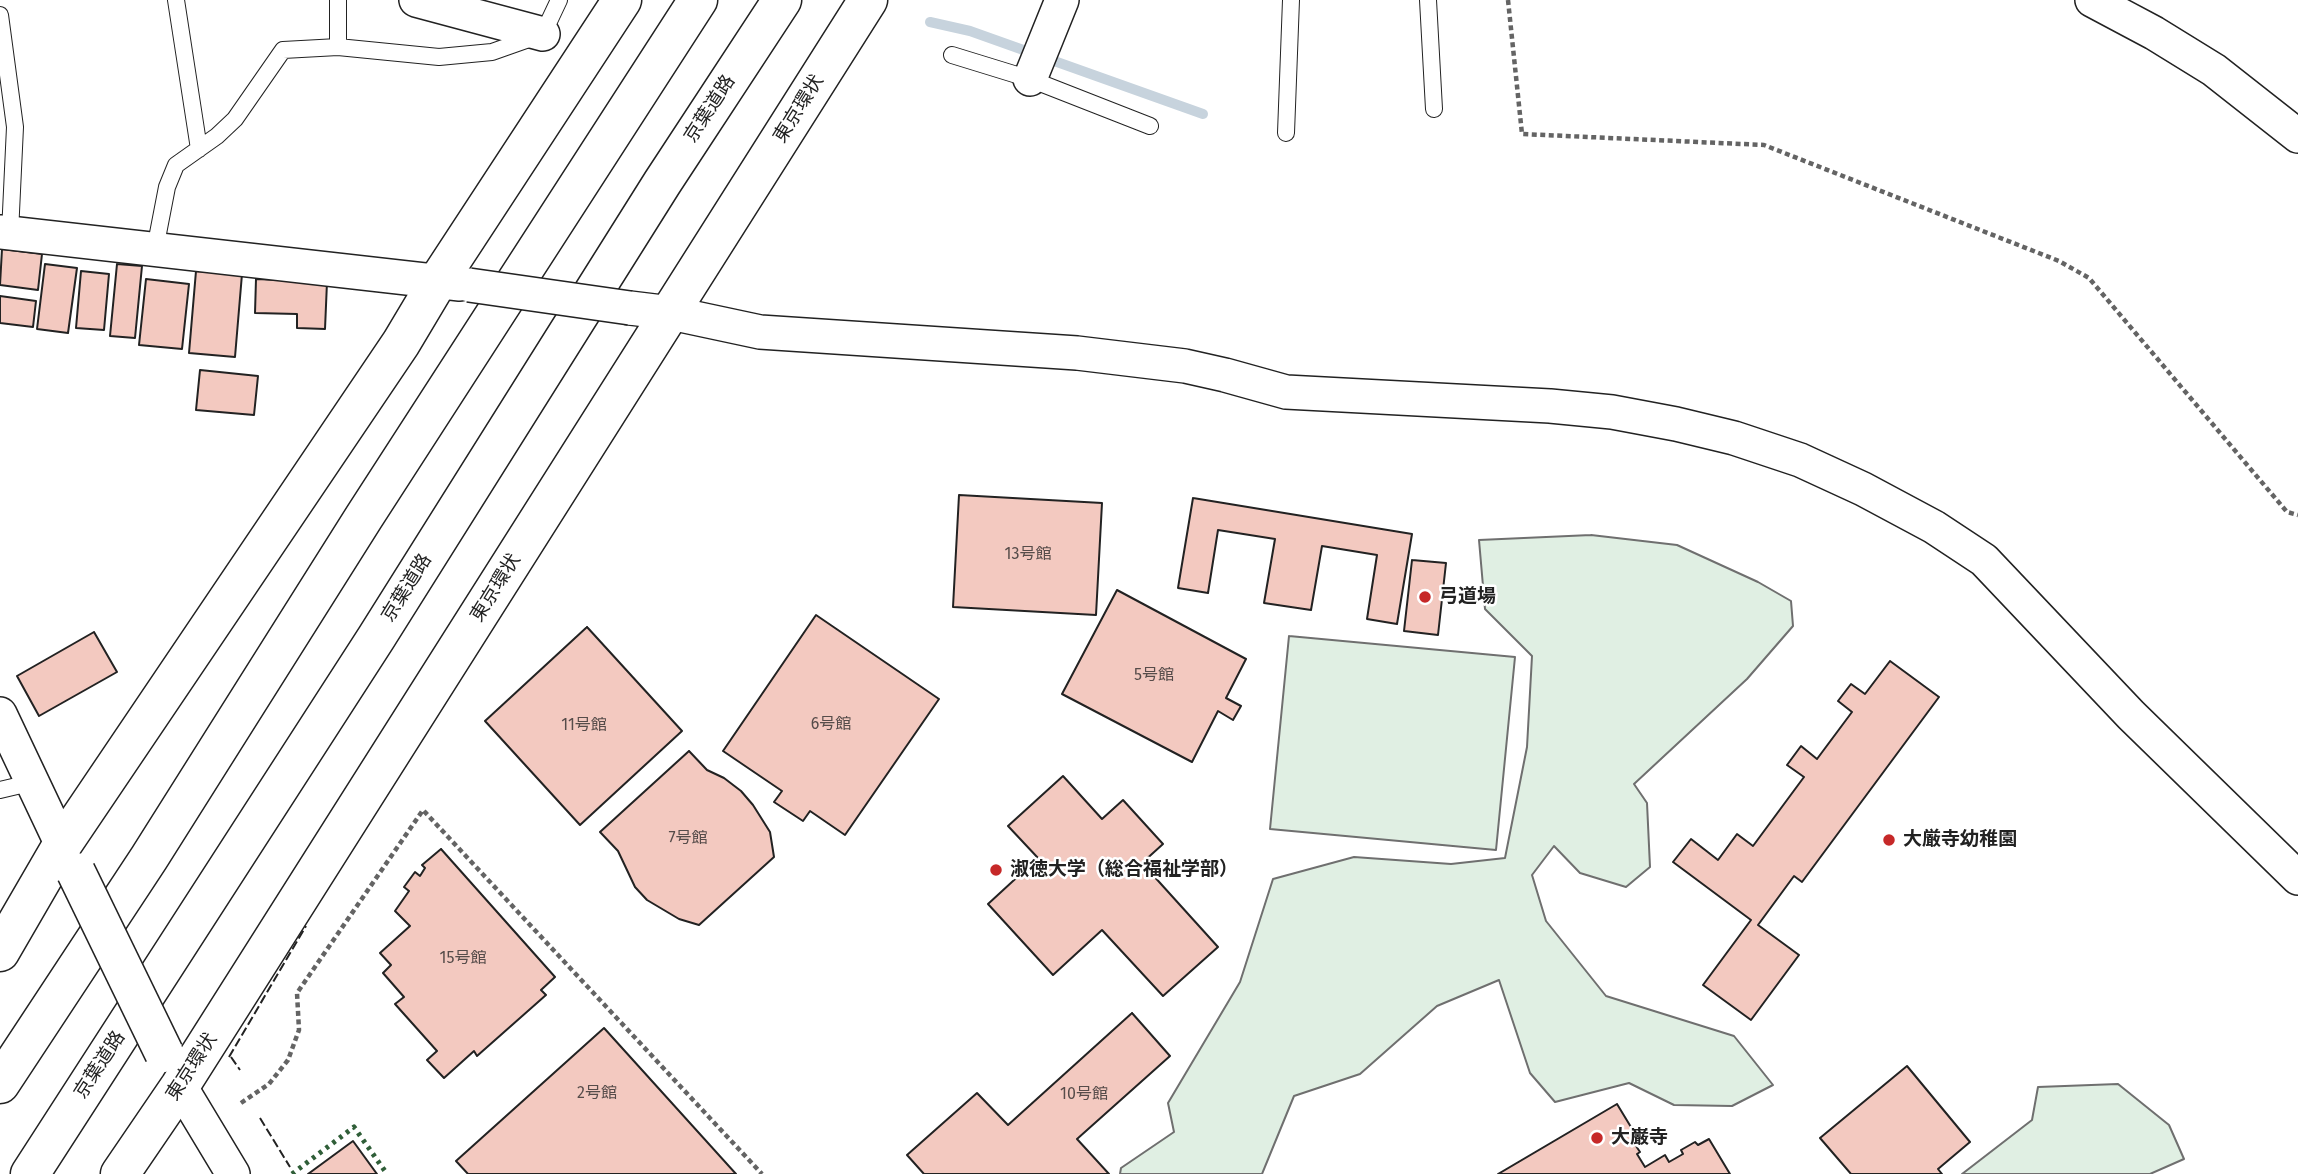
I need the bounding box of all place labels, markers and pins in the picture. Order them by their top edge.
place label: 弓道場 [1439,586,1496,608]
marker: 弓道場 [1417,589,1433,605]
place label: 大厳寺幼稚園 [1903,829,2017,851]
marker: 大厳寺幼稚園 [1881,832,1897,848]
place label: 淑徳大学（総合福祉学部） [1010,859,1238,881]
marker: 淑徳大学（総合福祉学部） [988,862,1004,878]
place label: 大巌寺 [1611,1127,1668,1149]
marker: 大巌寺 [1589,1130,1605,1146]

